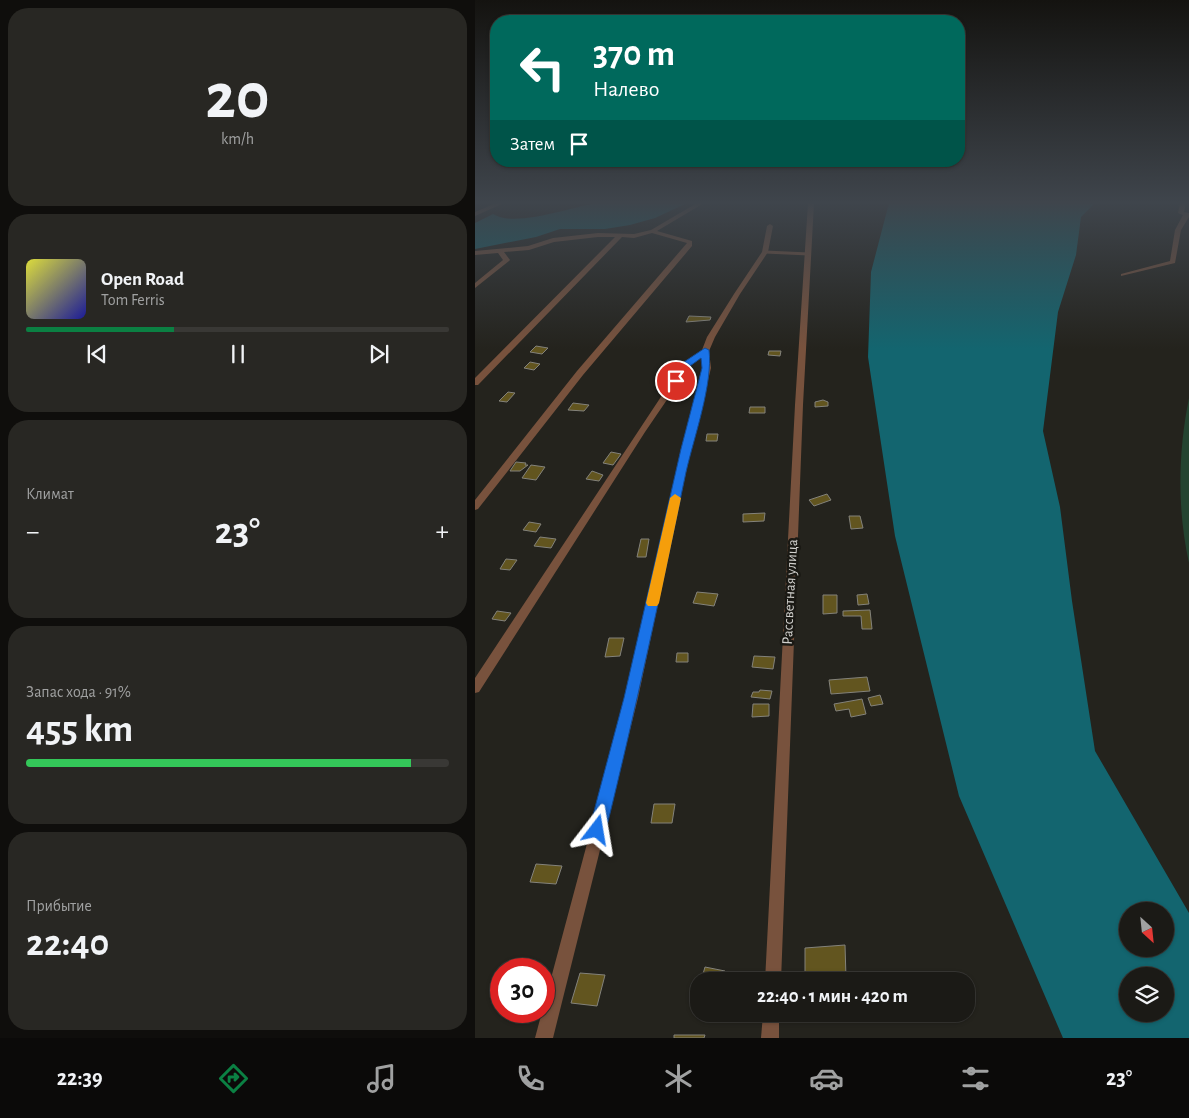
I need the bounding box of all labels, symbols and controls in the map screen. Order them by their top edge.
icon: left [510,35,575,100]
text: 370 m [593,37,675,72]
text: 20 [205,65,270,130]
text: Налево [593,78,659,100]
icon: arrive [565,130,593,158]
text: km/h [221,131,254,147]
text: Затем [510,135,555,154]
text: Open Road [101,270,184,289]
text: Tom Ferris [101,292,165,308]
icon: previous [83,340,111,368]
icon: pause [224,340,252,368]
icon: next [365,340,393,368]
pin [655,360,697,402]
icon: arrive [662,367,690,395]
text: Климат [26,486,74,502]
text: 23° [215,513,260,551]
text: − [26,518,39,546]
text: + [436,518,449,546]
street label: Рассветная улица [780,539,800,645]
text: Запас хода · 91% [26,684,131,700]
text: 455 km [26,711,133,749]
position arrow [570,803,622,855]
text: Прибытие [26,898,92,914]
north arrow [1119,902,1174,958]
map controls [1119,902,1174,1022]
text: 22:40 [26,925,109,963]
speed limit sign: 30 [490,958,555,1023]
button: layers [1119,967,1174,1022]
text: 22:40 · 1 мин · 420 m [757,987,908,1006]
icon: directions [216,1061,251,1096]
icon: music [364,1061,399,1096]
icon: phone [513,1061,548,1096]
icon: climate [661,1061,696,1096]
icon: car [809,1061,844,1096]
icon: filters [958,1061,993,1096]
text: 22:39 [57,1067,103,1089]
text: 23° [1106,1067,1132,1089]

